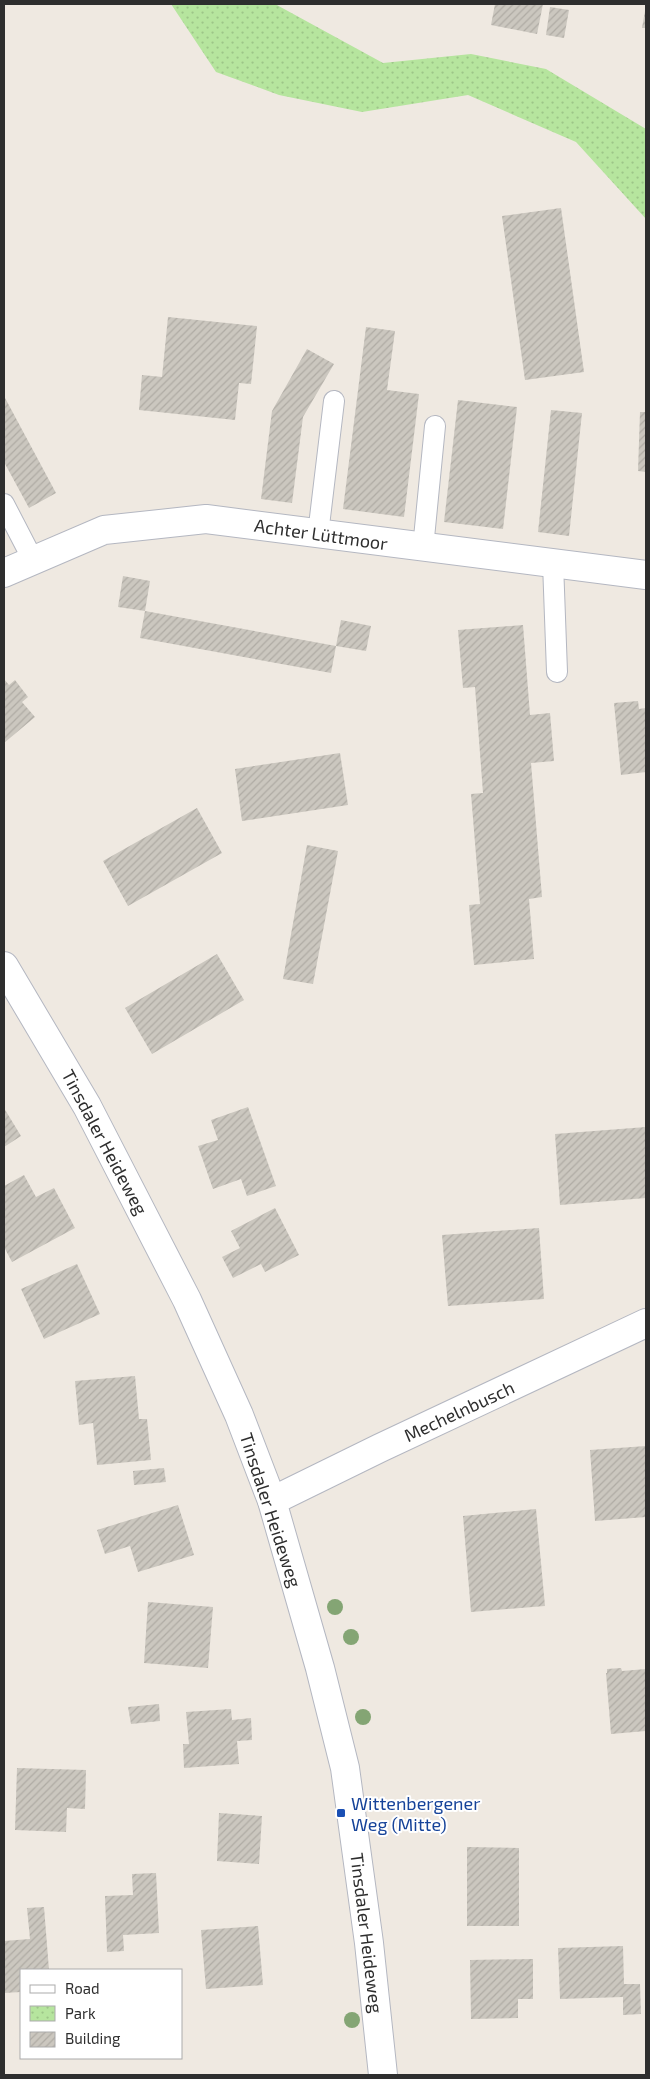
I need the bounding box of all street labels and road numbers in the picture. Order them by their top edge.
street label: Achter Lüttmoor [253,514,389,554]
street label: Tinsdaler Heideweg [57,1066,153,1218]
street label: Mechelnbusch [400,1376,518,1446]
street label: Tinsdaler Heideweg [236,1430,306,1590]
street label: Tinsdaler Heideweg [346,1852,388,2014]

